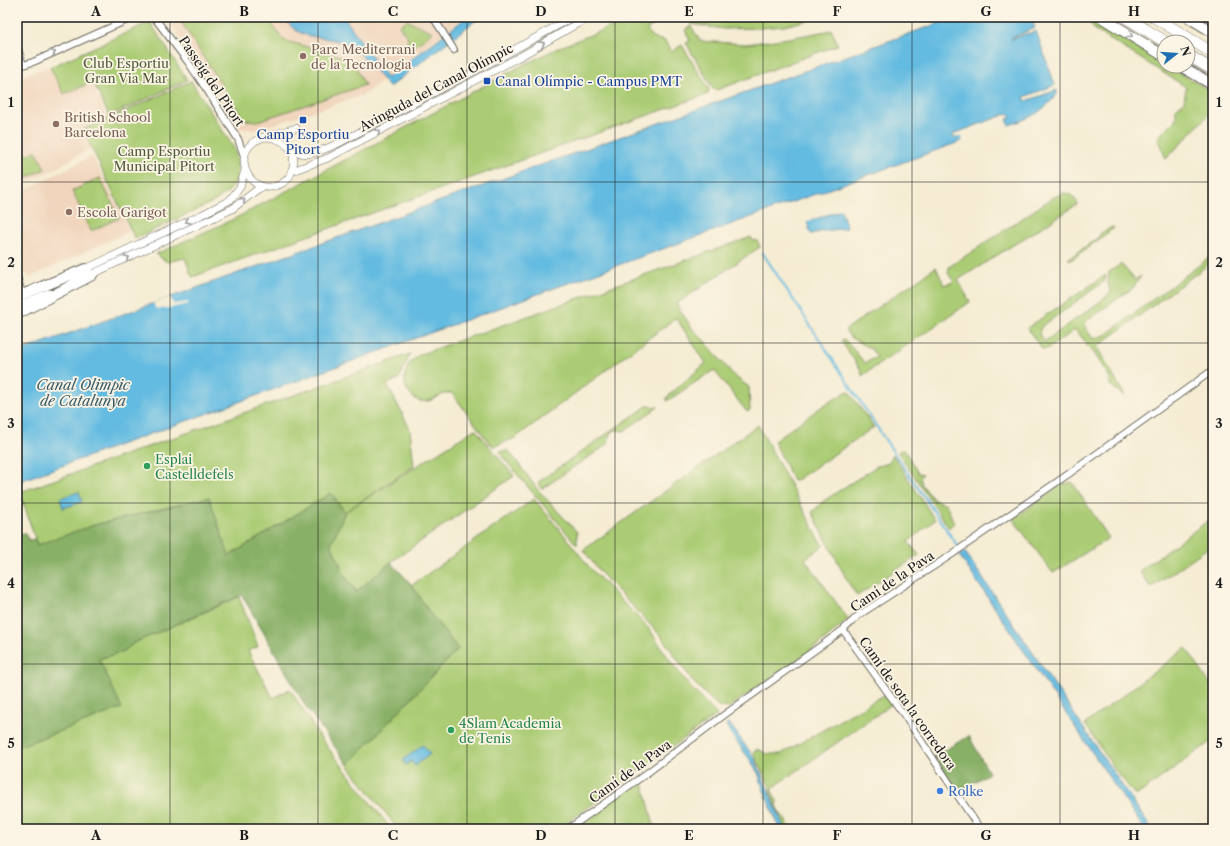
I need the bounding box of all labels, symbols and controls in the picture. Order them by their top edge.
text: A [90,3,102,19]
text: B [239,3,249,19]
text: C [388,3,398,19]
text: D [535,3,547,19]
text: E [684,3,694,19]
text: F [833,3,842,19]
text: G [980,3,992,19]
text: H [1128,3,1140,19]
one-way arrow [1126,30,1133,38]
street label: Passeig del Pitort [176,33,248,130]
north arrow [1156,34,1196,74]
street label: Avinguda del Canal Olímpic [355,39,516,135]
place label: Parc Mediterrani de la Tecnologia [311,41,416,72]
one-way arrow [538,41,545,49]
text: N [1177,44,1194,58]
one-way arrow [49,50,57,58]
marker: Parc Mediterrani de la Tecnologia [298,51,308,61]
park label: Club Esportiu Gran Via Mar [83,55,169,86]
place label: Canal Olímpic - Campus PMT [495,73,682,89]
marker: Canal Olímpic - Campus PMT [482,76,492,86]
text: 1 [8,94,14,110]
text: 1 [1216,94,1222,110]
place label: British School Barcelona [64,109,151,140]
marker: Camp Esportiu Pitort [298,115,308,125]
marker: British School Barcelona [51,119,61,129]
place label: Camp Esportiu Pitort [256,126,350,157]
one-way arrow [374,129,381,136]
park label: Camp Esportiu Municipal Pitort [113,143,215,174]
one-way arrow [238,198,246,205]
place label: Escola Garigot [77,204,167,220]
marker: Escola Garigot [64,207,74,217]
one-way arrow [185,216,193,224]
text: 2 [7,254,15,270]
text: 2 [1215,254,1223,270]
one-way arrow [123,255,130,263]
water label: Canal Olimpic de Catalunya [36,376,131,410]
text: 3 [7,415,15,431]
text: 3 [1215,415,1223,431]
place label: Esplai Castelldefels [155,451,234,482]
marker: Esplai Castelldefels [142,461,152,471]
street label: Camí de la Pava [847,547,937,615]
text: 4 [7,575,15,591]
text: 4 [1215,575,1223,591]
street label: Camí de sota la corredora [856,633,960,773]
place label: 4Slam Academia de Tenis [459,715,561,746]
marker: 4Slam Academia de Tenis [446,725,456,735]
text: 5 [7,735,15,751]
text: 5 [1215,735,1223,751]
street label: Camí de la Pava [586,736,674,806]
place label: Rolke [948,783,984,799]
marker: Rolke [935,786,945,796]
text: A [90,827,102,843]
text: B [239,827,249,843]
text: C [388,827,398,843]
text: D [535,827,547,843]
text: E [684,827,694,843]
text: F [833,827,842,843]
text: G [980,827,992,843]
text: H [1128,827,1140,843]

